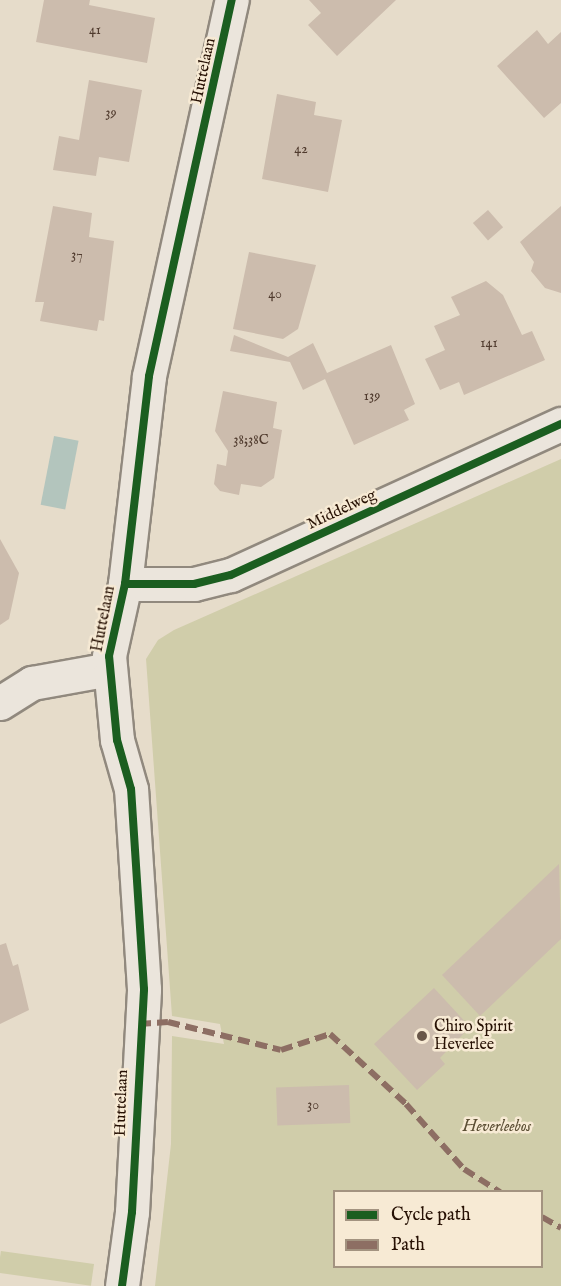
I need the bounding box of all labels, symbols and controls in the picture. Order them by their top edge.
house number: 41 [89,22,101,38]
street label: Huttelaan [188,36,220,106]
house number: 39 [105,105,117,121]
house number: 42 [294,141,308,157]
house number: 37 [71,247,83,263]
house number: 40 [268,286,282,302]
house number: 141 [480,335,498,351]
house number: 139 [364,388,380,404]
house number: 38;38C [233,432,269,448]
street label: Middelweg [304,486,380,534]
street label: Huttelaan [88,584,120,654]
place label: Chiro Spirit Heverlee [434,1017,513,1055]
marker: Chiro Spirit Heverlee [415,1029,429,1043]
street label: Huttelaan [111,1069,133,1137]
house number: 30 [307,1097,319,1113]
park label: Heverleebos [463,1117,531,1137]
legend [333,1190,543,1268]
text: Cycle path [391,1204,471,1227]
text: Path [391,1234,425,1257]

